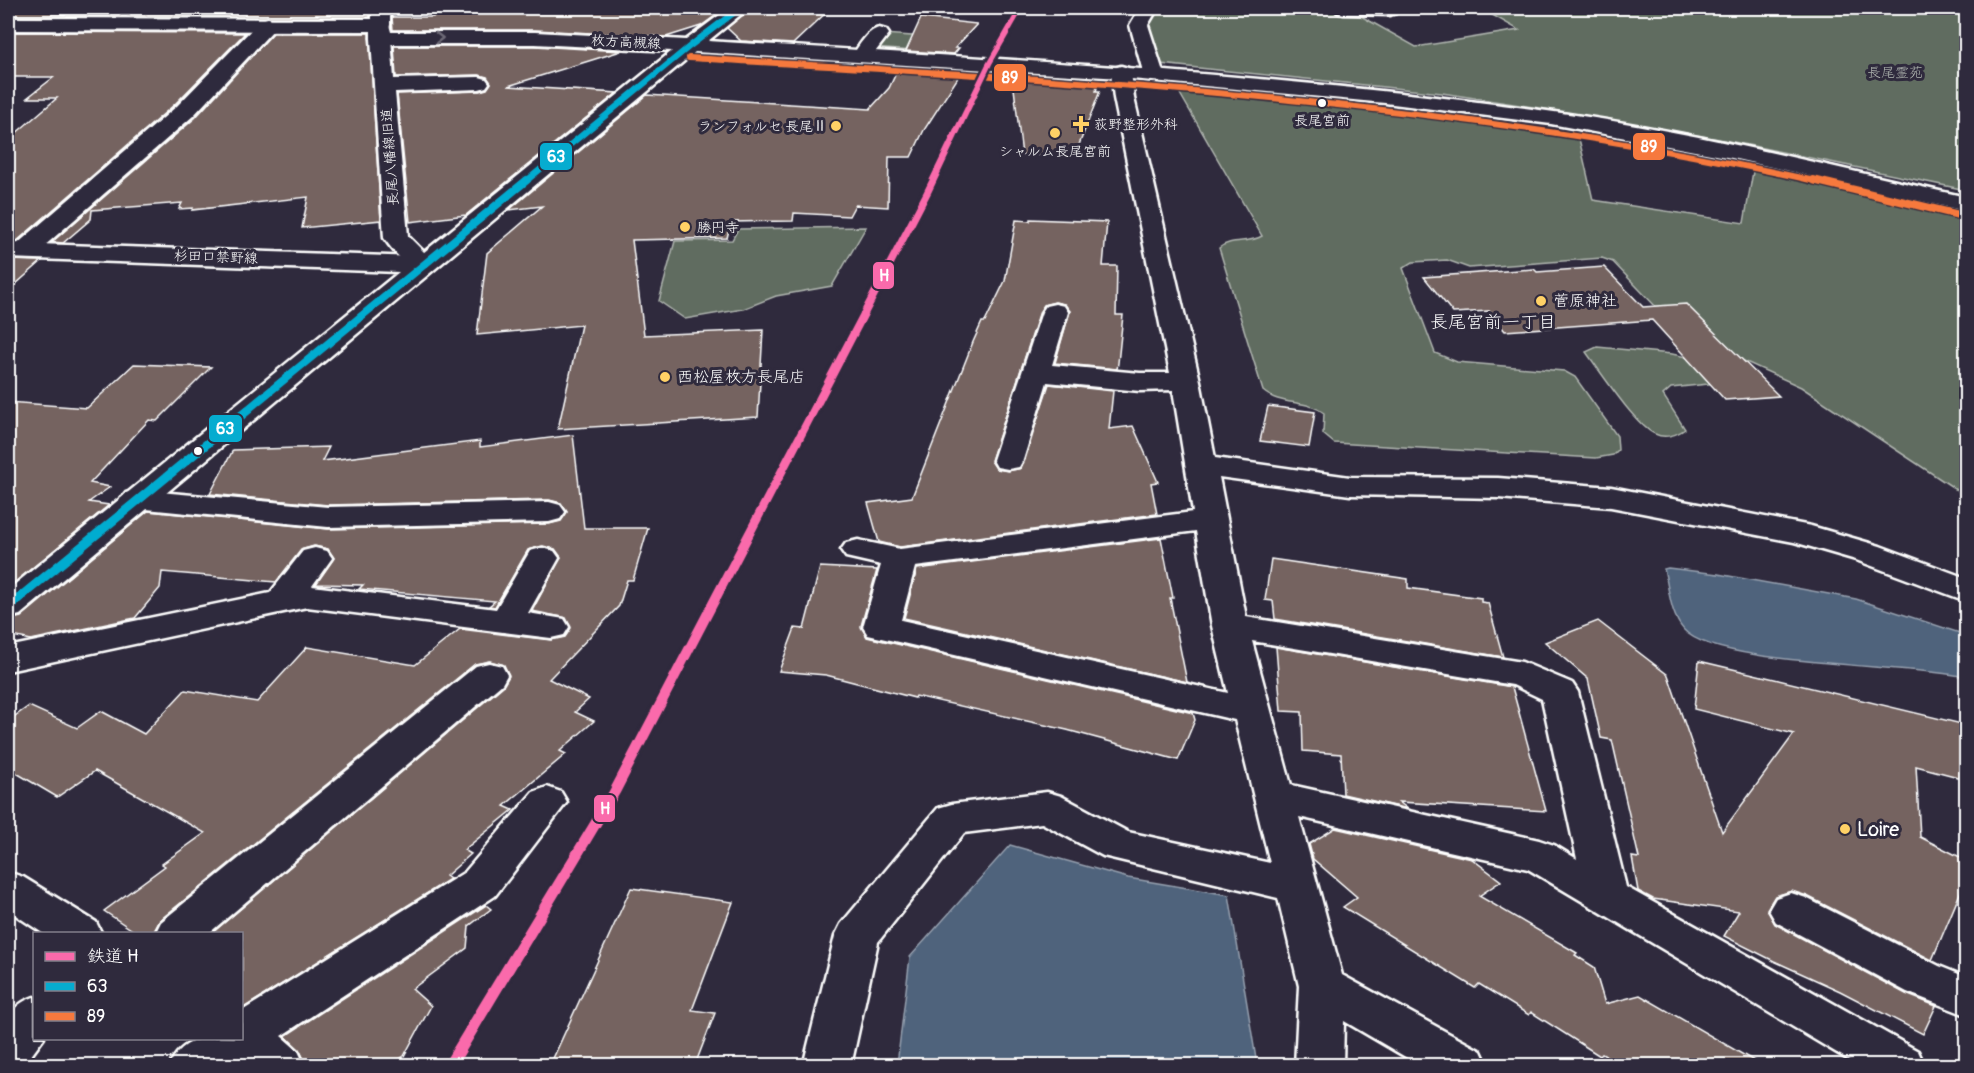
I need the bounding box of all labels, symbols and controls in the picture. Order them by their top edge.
one-way arrow [435,32,444,44]
street label: 枚方高槻線 [591,32,661,52]
line badge: 89 [993,63,1027,92]
park label: 長尾霊苑 [1867,64,1923,81]
text: 89 [1002,68,1018,88]
marker: 長尾宮前 [1316,97,1328,109]
street label: 長尾八幡線旧道 [378,108,402,206]
place label: 長尾宮前 [1294,112,1350,129]
marker: 荻野整形外科 [1072,115,1090,133]
place label: 荻野整形外科 [1094,116,1178,133]
place label: ランフォルセ 長尾 II [698,118,824,135]
marker: ランフォルセ 長尾 II [829,119,843,133]
marker: シャルム長尾宮前 [1048,126,1062,140]
line badge: 89 [1632,132,1666,161]
text: 89 [1641,137,1657,157]
line badge: 63 [539,142,573,171]
place label: シャルム長尾宮前 [999,143,1111,160]
text: 63 [547,147,565,167]
place label: 勝円寺 [697,219,739,236]
marker: 勝円寺 [678,220,692,234]
street label: 杉田口禁野線 [174,247,258,267]
line badge: H [872,261,895,290]
text: H [879,266,889,286]
place label: 菅原神社 [1553,291,1617,311]
marker: 菅原神社 [1534,294,1548,308]
district label: 長尾宮前一丁目 [1430,311,1556,334]
place label: 西松屋枚方長尾店 [677,367,805,387]
marker: 西松屋枚方長尾店 [658,370,672,384]
line badge: 63 [208,414,243,443]
text: 63 [216,419,234,439]
unlabelled marker [192,445,204,457]
line badge: H [593,794,616,823]
text: H [600,799,610,819]
place label: Loire [1857,817,1899,842]
marker: Loire [1838,822,1852,836]
legend [33,932,243,1040]
text: 鉄道 H [87,945,138,968]
text: 63 [87,975,108,998]
text: 89 [87,1005,105,1028]

